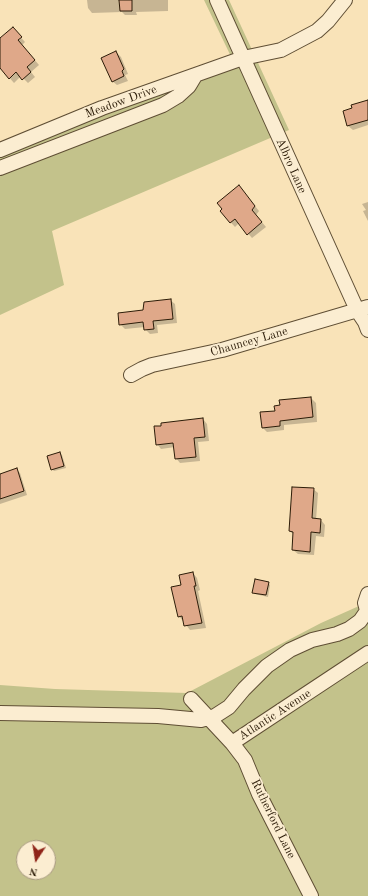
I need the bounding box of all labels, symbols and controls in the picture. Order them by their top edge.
street label: Meadow Drive [83,82,159,122]
street label: Albro Lane [272,136,310,196]
street label: Chauncey Lane [209,324,289,360]
street label: Atlantic Avenue [236,686,314,744]
street label: Rutherford Lane [248,777,298,861]
north arrow [16,840,56,880]
text: N [28,865,39,878]

